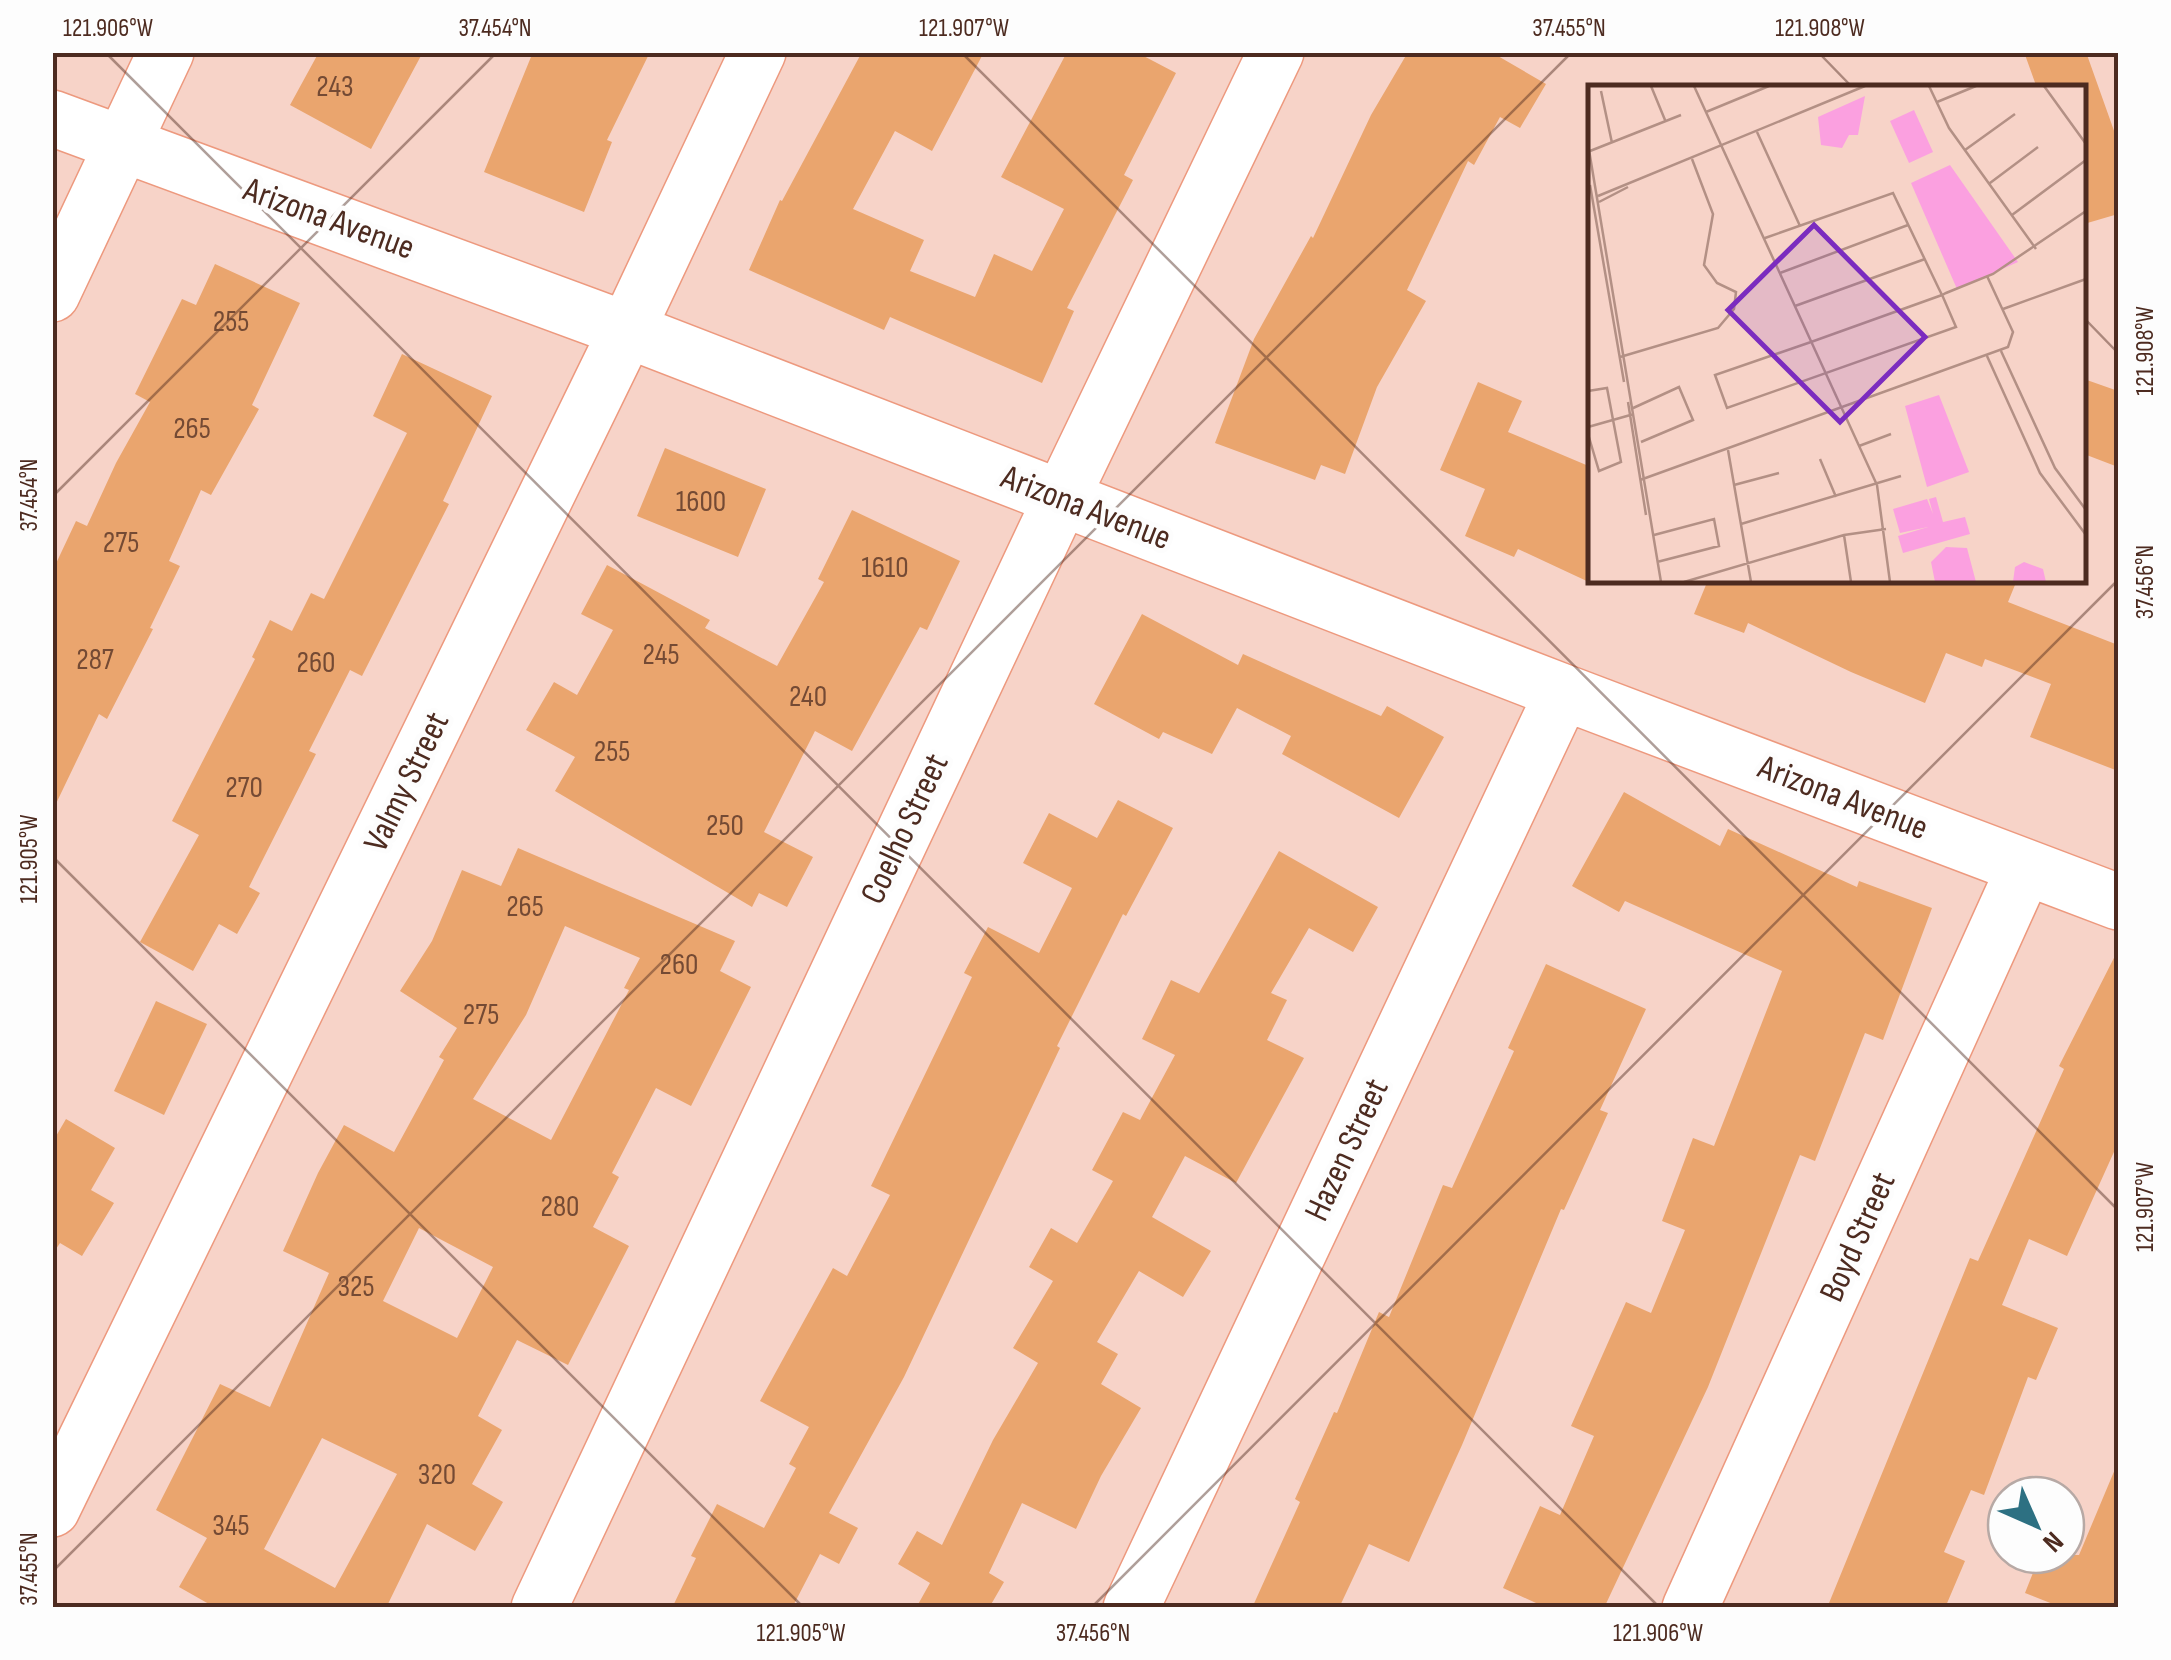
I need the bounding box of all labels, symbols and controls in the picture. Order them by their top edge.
text: 121.906°W [63,13,153,44]
text: 37.454°N [458,13,532,44]
text: 121.907°W [919,13,1009,44]
text: 37.455°N [1532,13,1606,44]
text: 121.908°W [1775,13,1865,44]
house number: 243 [316,69,354,105]
inset map [1588,85,2086,582]
street label: Arizona Avenue [237,168,420,270]
house number: 255 [213,304,249,340]
text: 121.908°W [2130,306,2161,396]
house number: 265 [173,411,211,447]
street label: Arizona Avenue [994,456,1177,560]
text: 37.454°N [14,458,45,532]
house number: 1600 [676,484,726,520]
house number: 275 [103,525,139,561]
text: 37.456°N [2130,545,2161,619]
house number: 1610 [861,550,909,586]
house number: 245 [643,637,679,673]
house number: 287 [76,642,114,678]
house number: 260 [297,645,335,681]
house number: 240 [789,679,827,715]
street label: Valmy Street [355,705,459,859]
house number: 255 [594,734,630,770]
street label: Arizona Avenue [1751,746,1934,850]
street label: Coelho Street [852,747,958,911]
house number: 270 [225,770,263,806]
house number: 250 [706,808,744,844]
text: 121.905°W [14,815,45,903]
house number: 265 [506,889,544,925]
house number: 260 [660,947,698,983]
house number: 275 [463,997,499,1033]
street label: Hazen Street [1295,1072,1399,1228]
text: 121.907°W [2130,1162,2161,1252]
street label: Boyd Street [1810,1166,1906,1308]
house number: 280 [541,1189,579,1225]
house number: 325 [338,1269,375,1305]
house number: 320 [418,1457,456,1493]
north arrow [1986,1475,2086,1575]
house number: 345 [212,1508,250,1544]
text: N [2036,1525,2070,1559]
text: 37.455°N [14,1532,45,1606]
text: 121.905°W [757,1618,845,1649]
text: 37.456°N [1056,1618,1130,1649]
text: 121.906°W [1613,1618,1703,1649]

